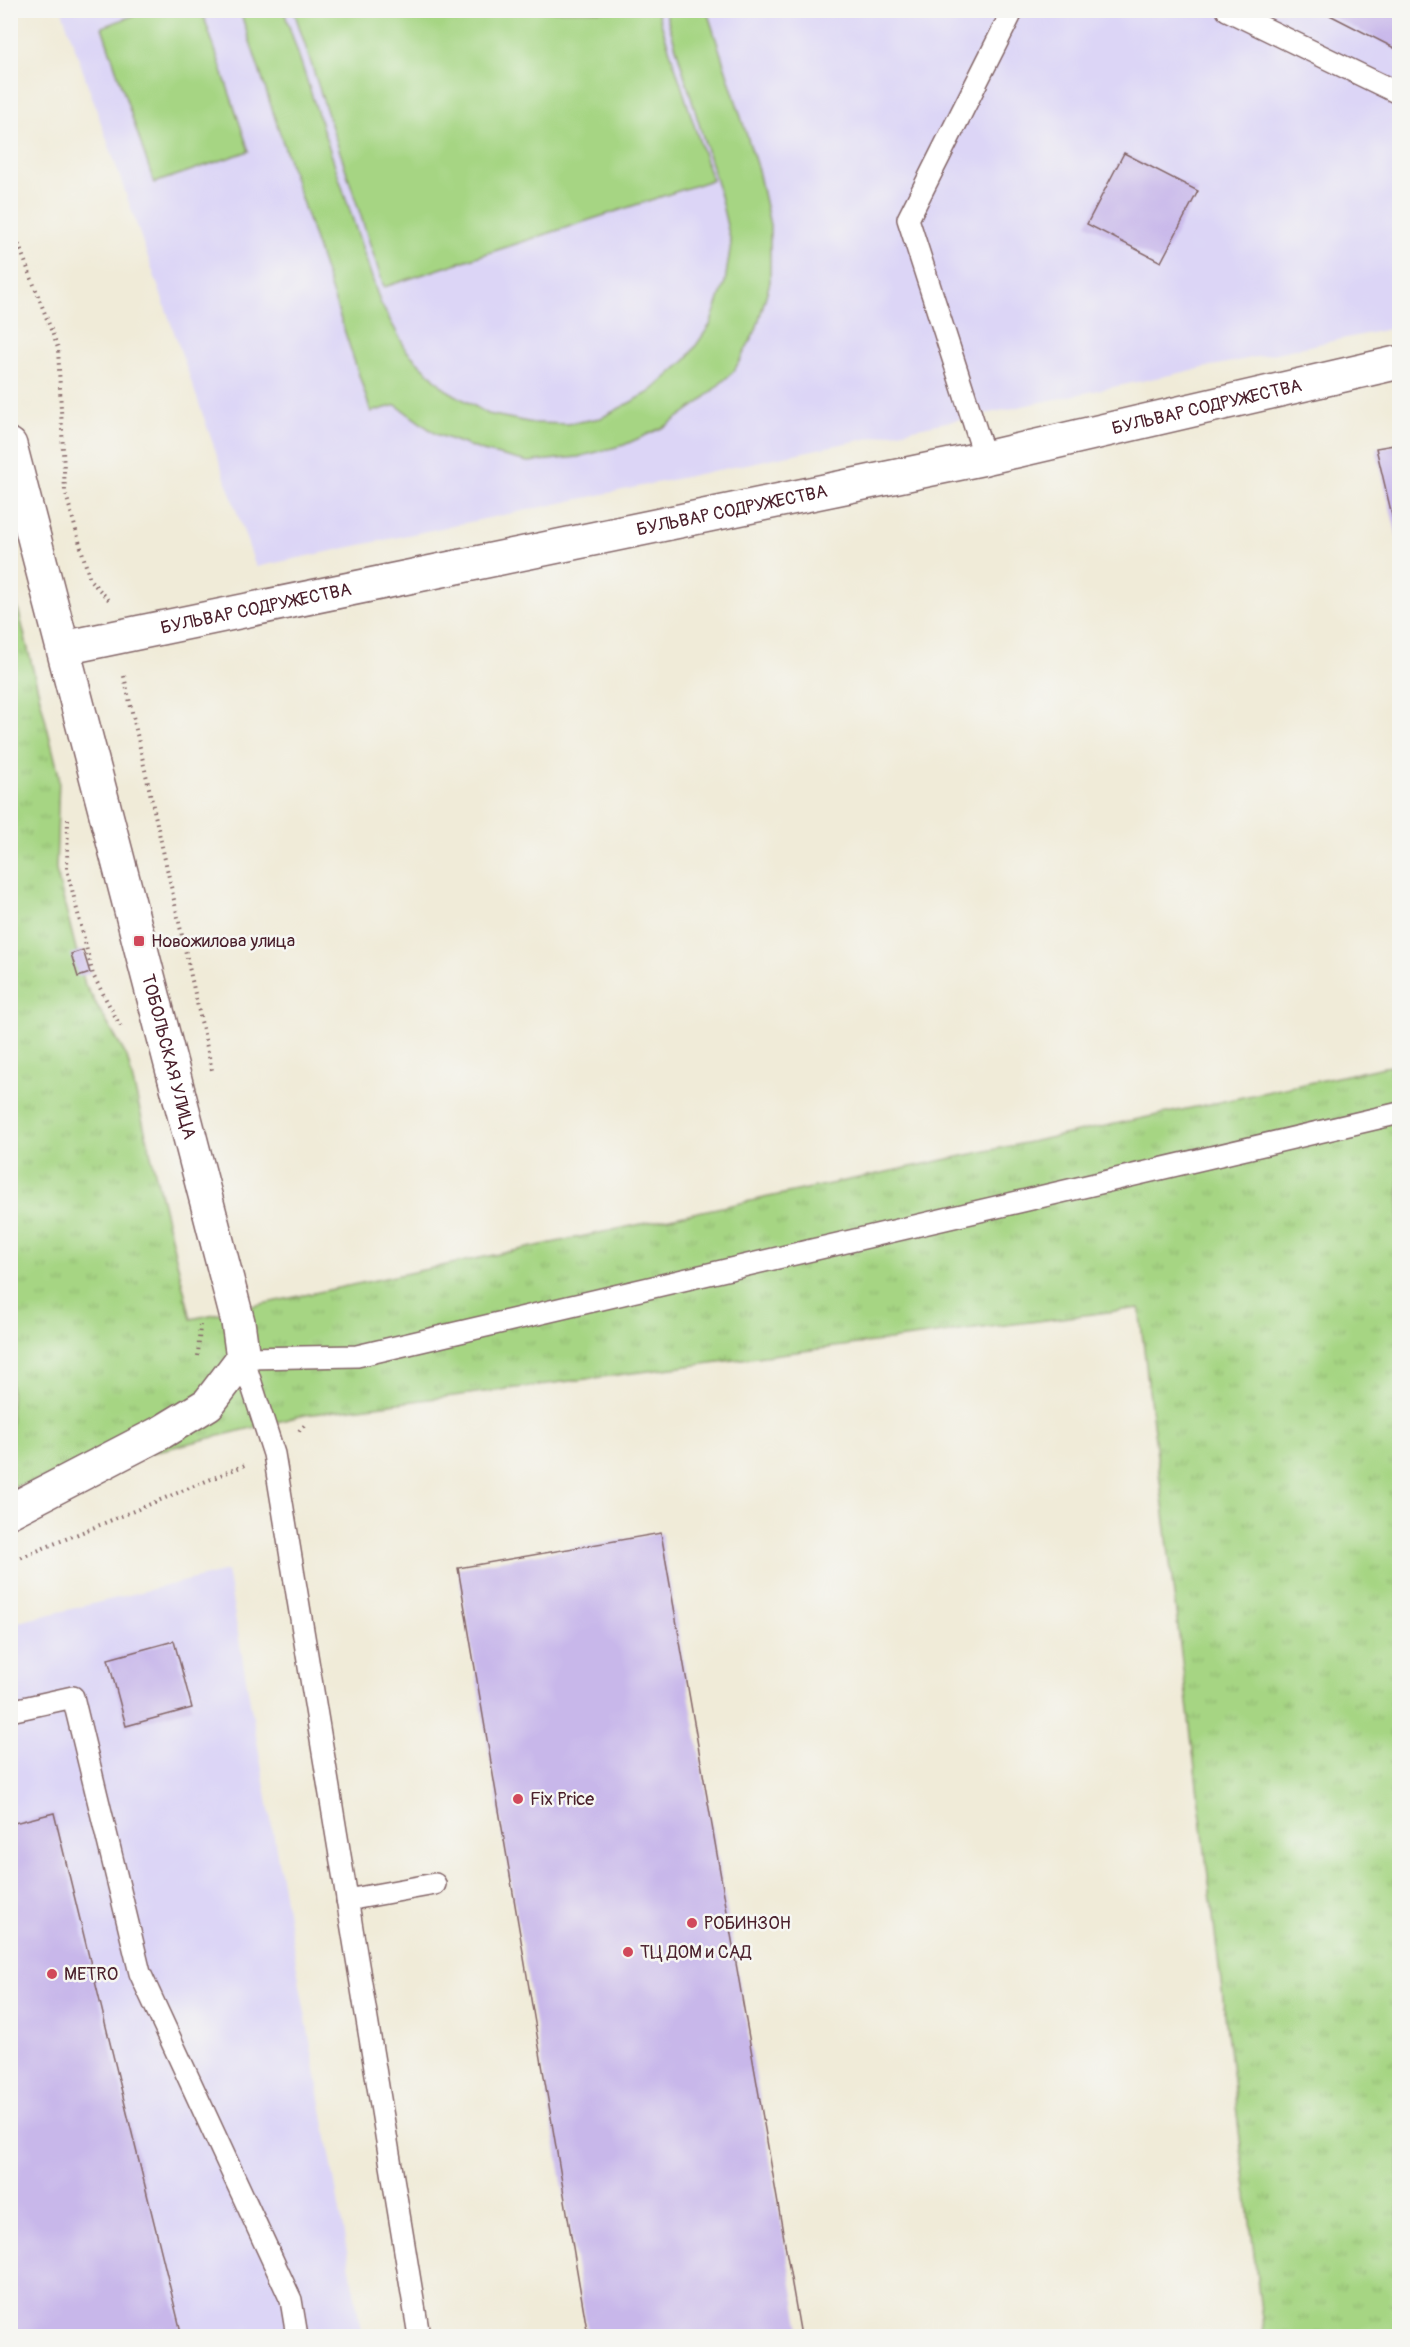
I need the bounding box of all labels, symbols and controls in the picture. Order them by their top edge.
street label: БУЛЬВАР СОДРУЖЕСТВА [1110,374,1304,440]
street label: БУЛЬВАР СОДРУЖЕСТВА [634,479,830,541]
street label: БУЛЬВАР СОДРУЖЕСТВА [158,577,354,639]
place label: Новожилова улица [151,930,295,953]
marker: Новожилова улица [132,934,146,948]
street label: ТОБОЛЬСКАЯ УЛИЦА [137,972,202,1142]
place label: Fix Price [530,1788,594,1811]
marker: Fix Price [511,1792,525,1806]
place label: РОБИНЗОН [704,1912,791,1935]
marker: РОБИНЗОН [685,1916,699,1930]
place label: ТЦ ДОМ и САД [640,1941,751,1964]
marker: ТЦ ДОМ и САД [621,1945,635,1959]
place label: METRO [64,1963,118,1986]
marker: METRO [45,1967,59,1981]

